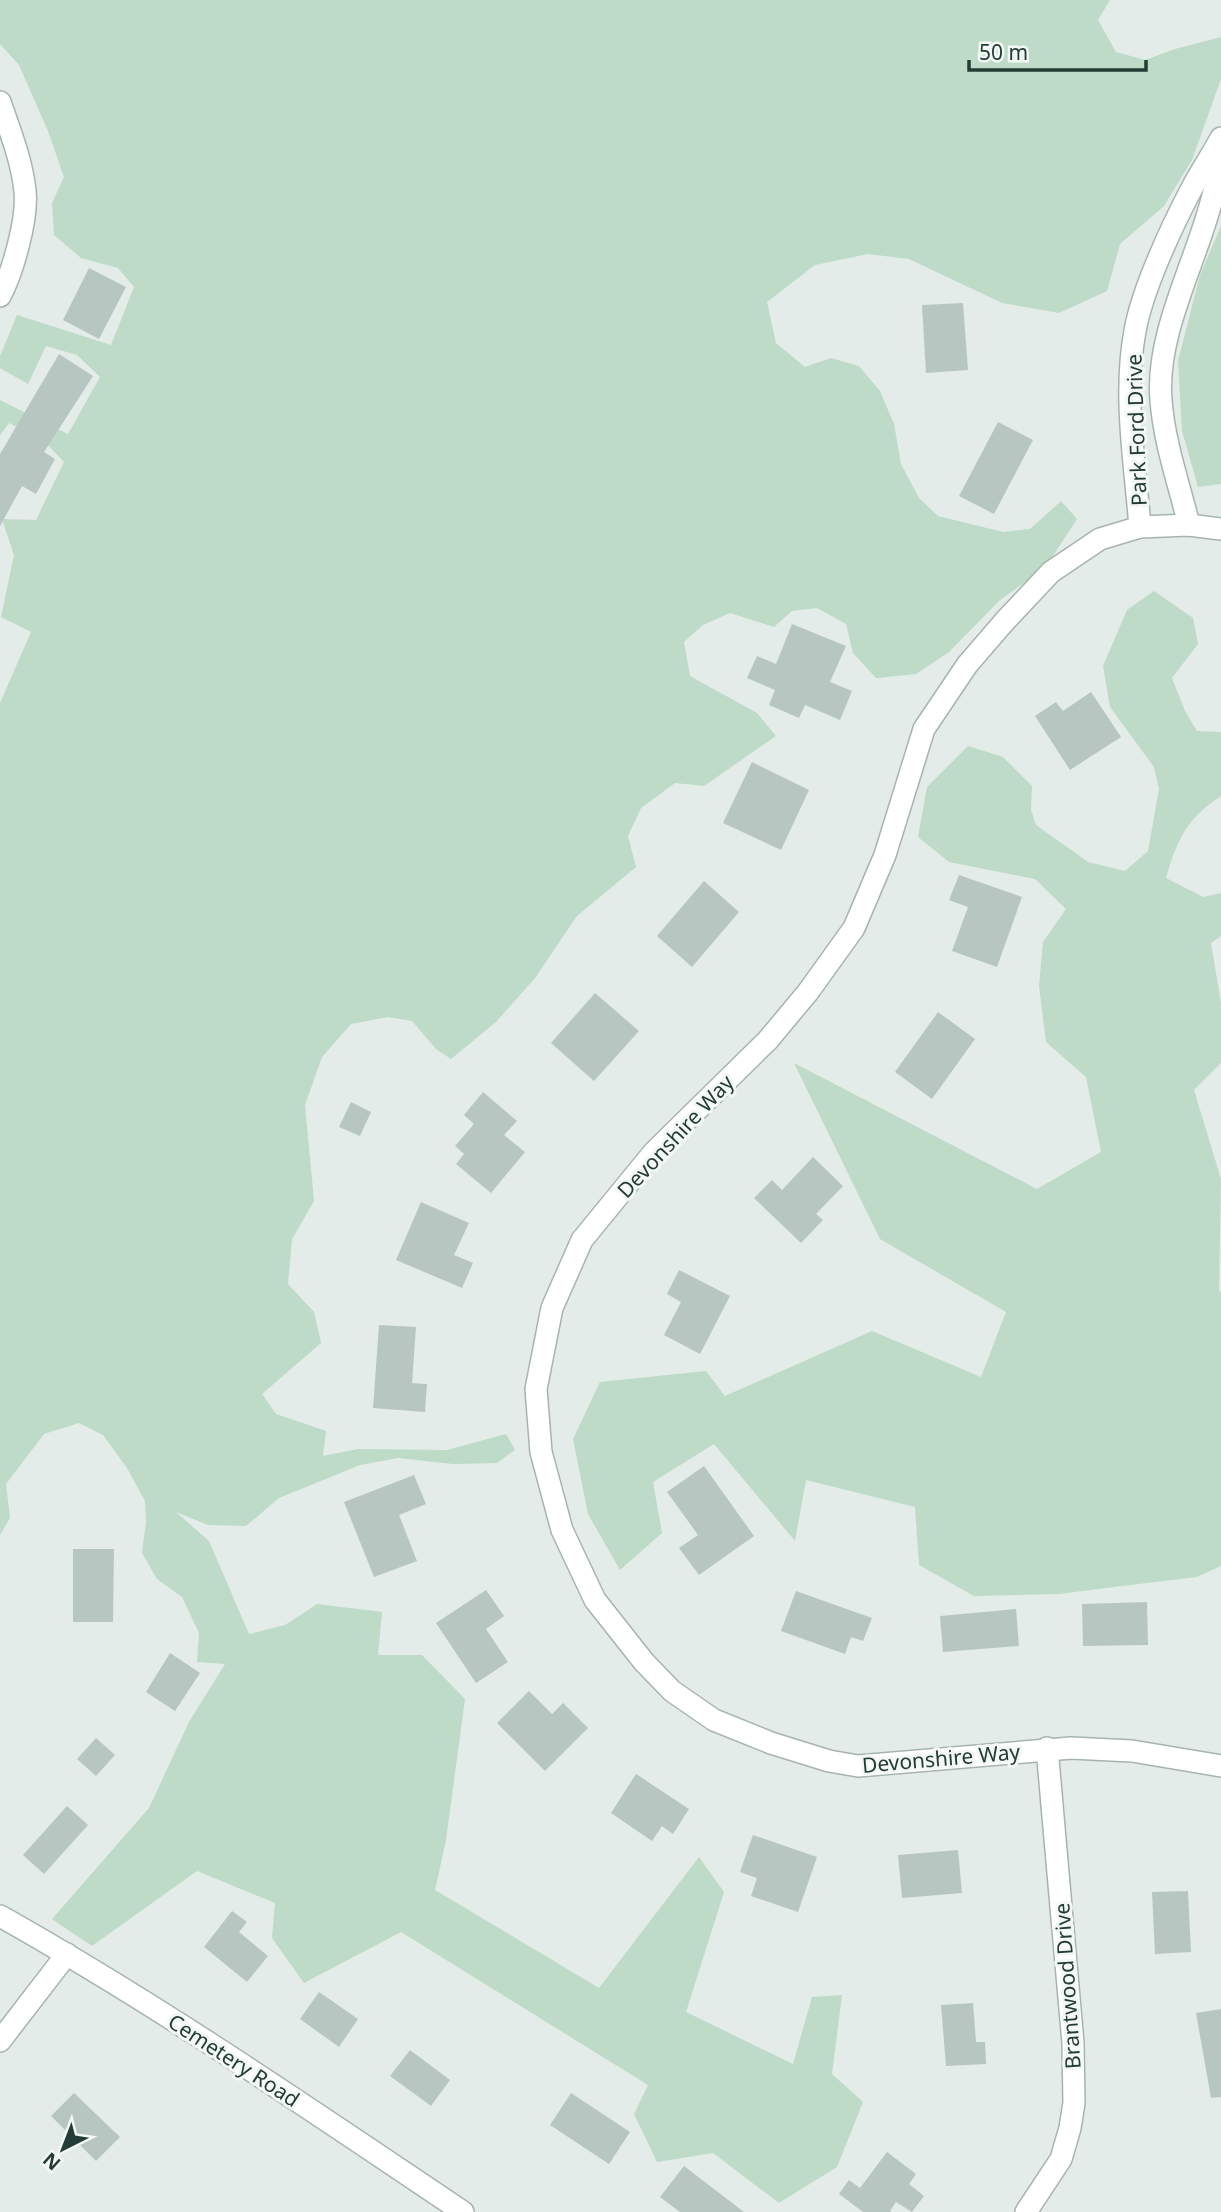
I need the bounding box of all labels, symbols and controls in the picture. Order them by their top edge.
scale bar [969,28,1146,72]
text: 50 m [979,38,1028,66]
street label: Park Ford Drive [1119,354,1153,506]
street label: Devonshire Way [611,1068,740,1204]
street label: Devonshire Way [861,1737,1022,1779]
street label: Brantwood Drive [1047,1902,1087,2070]
street label: Cemetery Road [163,2007,305,2113]
north arrow [28,2114,98,2184]
text: N [37,2147,66,2176]

